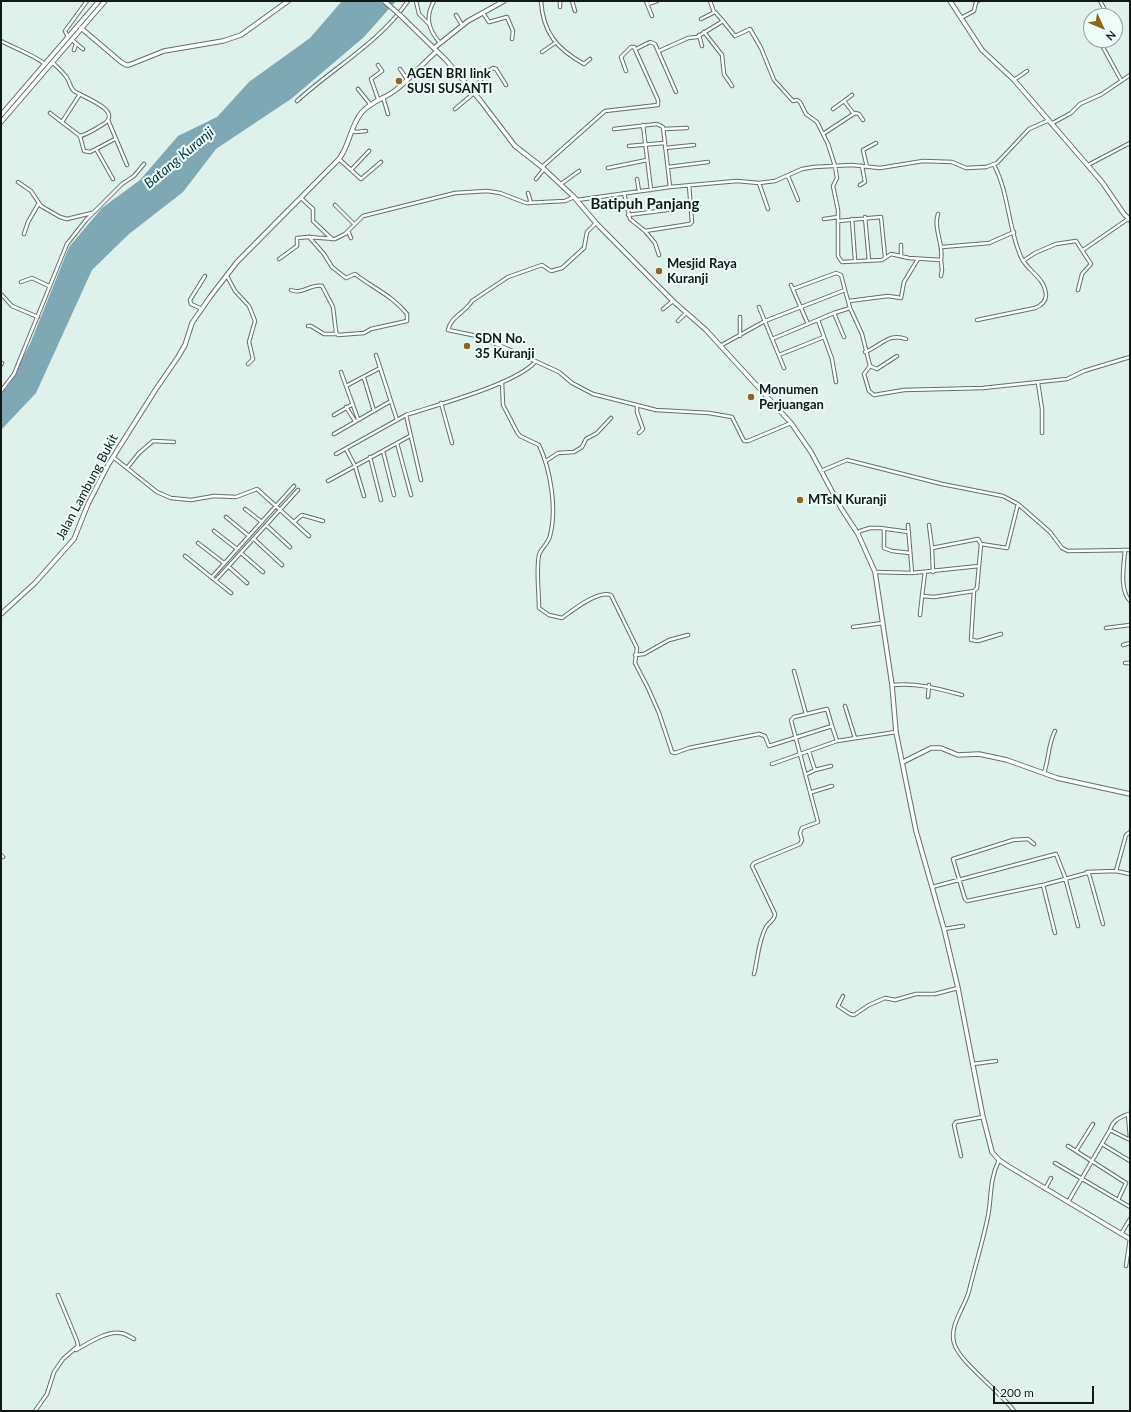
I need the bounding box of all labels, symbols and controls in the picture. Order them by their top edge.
north arrow [1083,8,1123,48]
text: N [1104,28,1119,44]
place label: AGEN BRI link SUSI SUSANTI [407,66,492,97]
marker: AGEN BRI link SUSI SUSANTI [394,76,404,86]
water label: Batang Kuranji [141,124,217,192]
district label: Batipuh Panjang [591,195,699,213]
place label: Mesjid Raya Kuranji [667,256,737,287]
marker: Mesjid Raya Kuranji [654,266,664,276]
place label: SDN No. 35 Kuranji [475,331,534,362]
marker: SDN No. 35 Kuranji [462,341,472,351]
place label: Monumen Perjuangan [759,382,824,413]
marker: Monumen Perjuangan [746,392,756,402]
street label: Jalan Lambung Bukit [53,432,121,542]
place label: MTsN Kuranji [808,492,887,508]
marker: MTsN Kuranji [795,495,805,505]
scale bar [995,1378,1096,1404]
text: 200 m [1000,1385,1034,1400]

